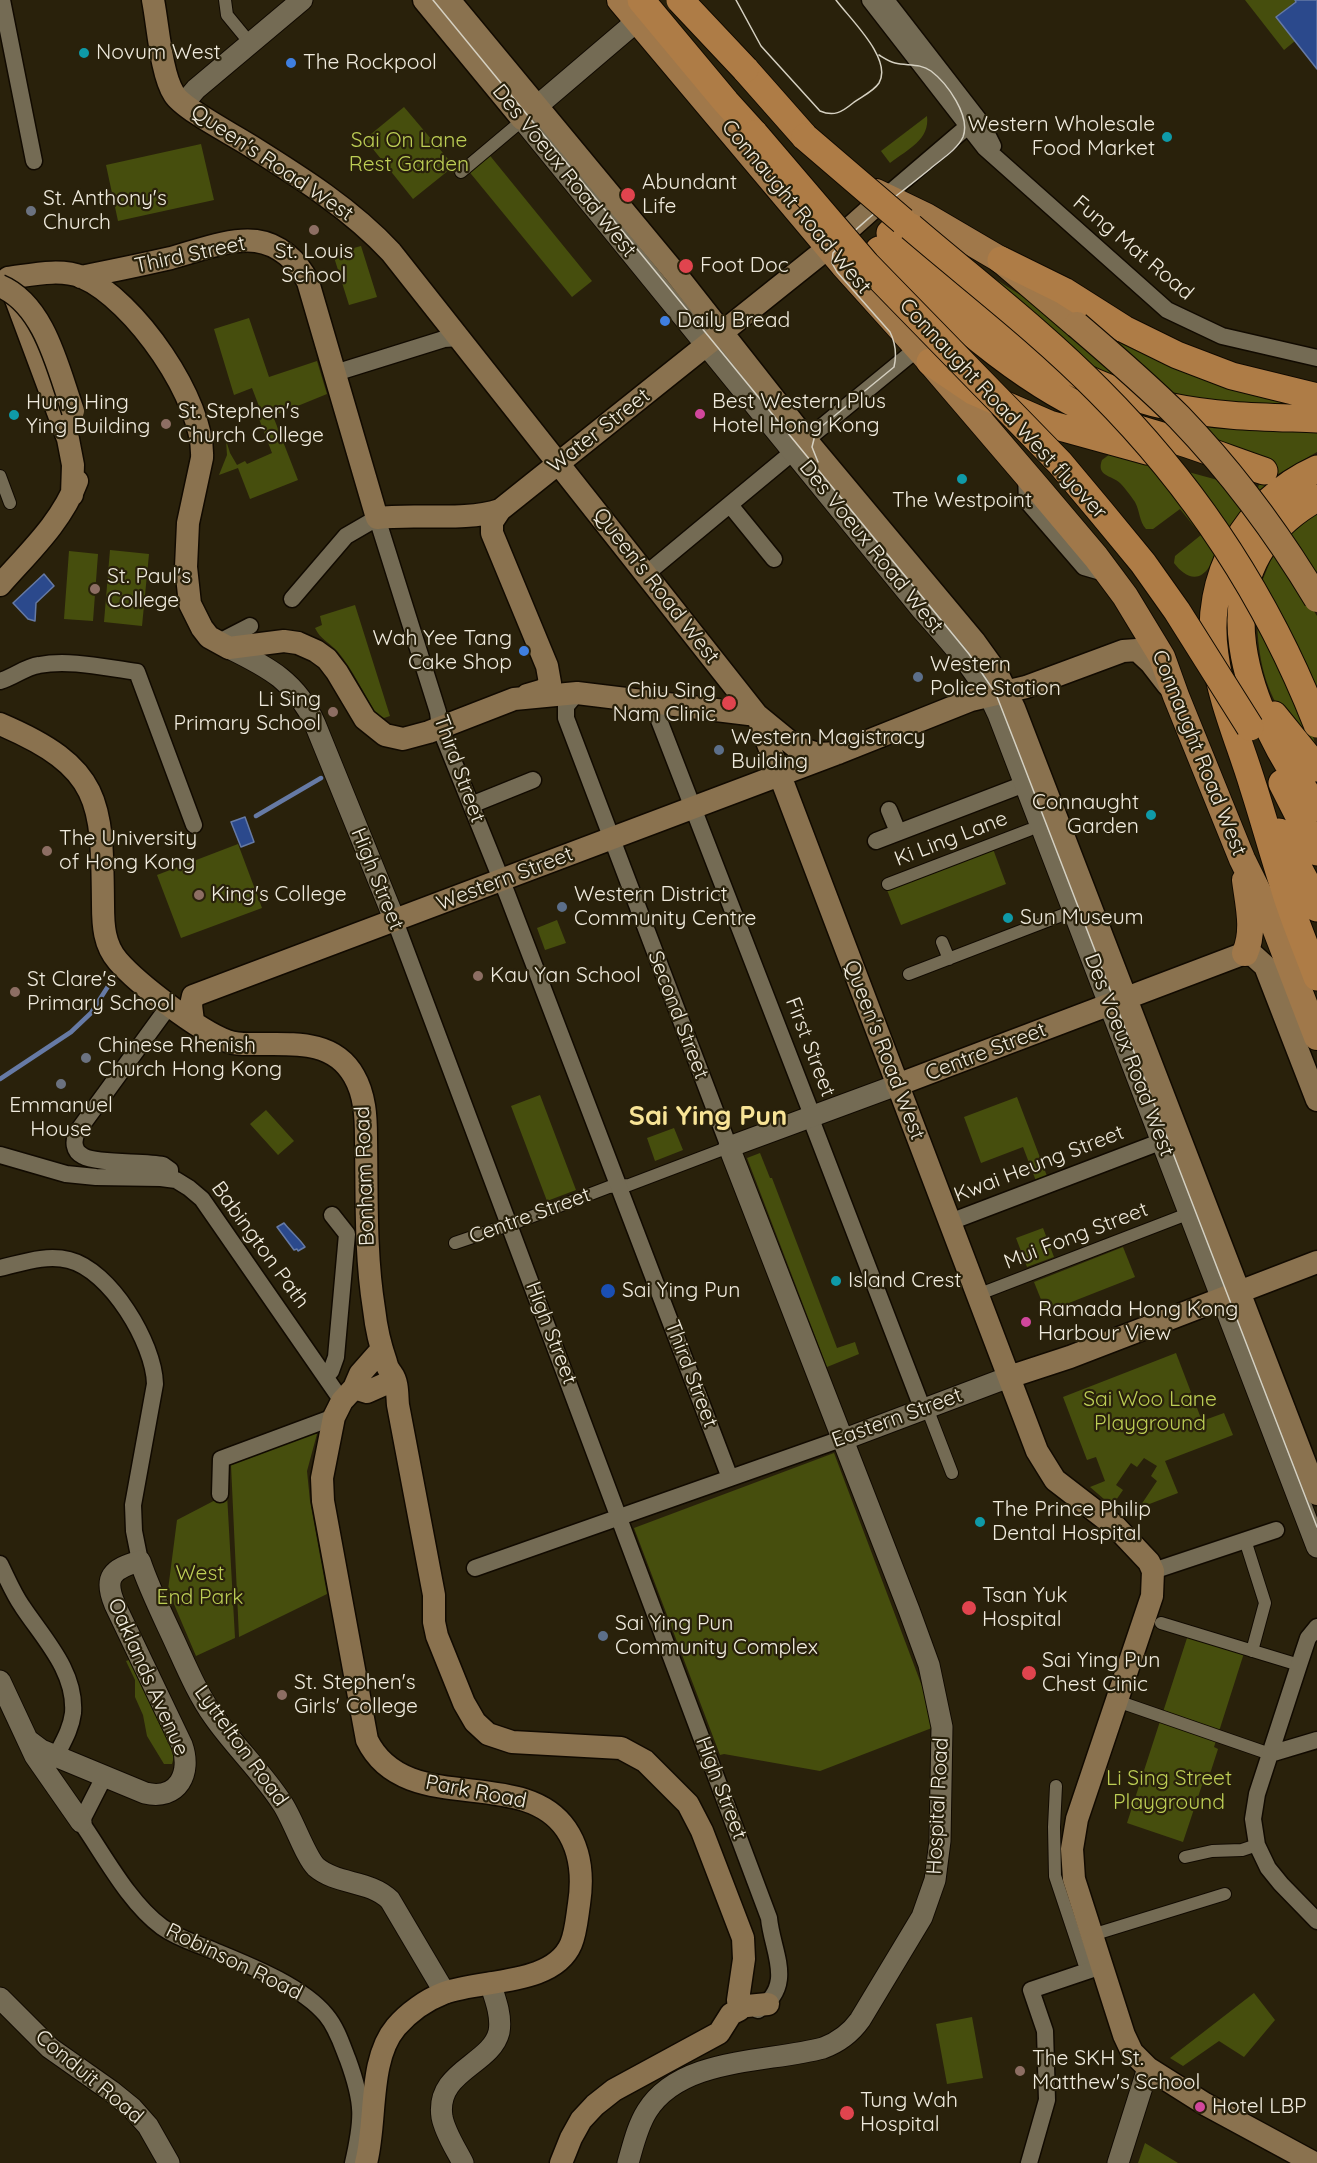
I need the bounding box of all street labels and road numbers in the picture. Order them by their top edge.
street label: Des Voeux Road West [486,79,642,263]
street label: Queen's Road West [186,99,358,227]
street label: Connaught Road West [716,115,876,299]
street label: Fung Mat Road [1068,190,1198,306]
street label: Third Street [132,231,248,279]
street label: Connaught Road West flyover [894,293,1112,525]
street label: Water Street [543,383,655,479]
street label: Des Voeux Road West [793,455,949,639]
street label: Queen's Road West [587,503,725,669]
street label: Connaught Road West [1146,647,1252,859]
street label: Third Street [428,712,490,826]
street label: Ki Ling Lane [891,806,1011,872]
street label: High Street [345,824,409,934]
street label: Western Street [433,841,577,917]
street label: Second Street [642,947,714,1083]
street label: Des Voeux Road West [1079,950,1179,1160]
street label: Queen's Road West [838,957,930,1143]
street label: First Street [780,994,840,1100]
street label: Centre Street [922,1017,1050,1087]
street label: Bonham Road [350,1106,380,1246]
street label: Kwai Heung Street [950,1120,1128,1208]
street label: Babington Path [206,1177,314,1313]
street label: Centre Street [466,1182,594,1250]
street label: Mui Fong Street [1000,1197,1152,1275]
street label: High Street [520,1278,582,1388]
street label: Third Street [659,1317,723,1431]
street label: Eastern Street [828,1383,966,1453]
street label: Oaklands Avenue [102,1594,194,1760]
street label: Lyttelton Road [189,1681,293,1811]
street label: High Street [690,1733,752,1843]
street label: Hospital Road [922,1737,954,1875]
street label: Park Road [423,1770,529,1814]
street label: Robinson Road [162,1918,306,2006]
street label: Conduit Road [30,2025,148,2129]

